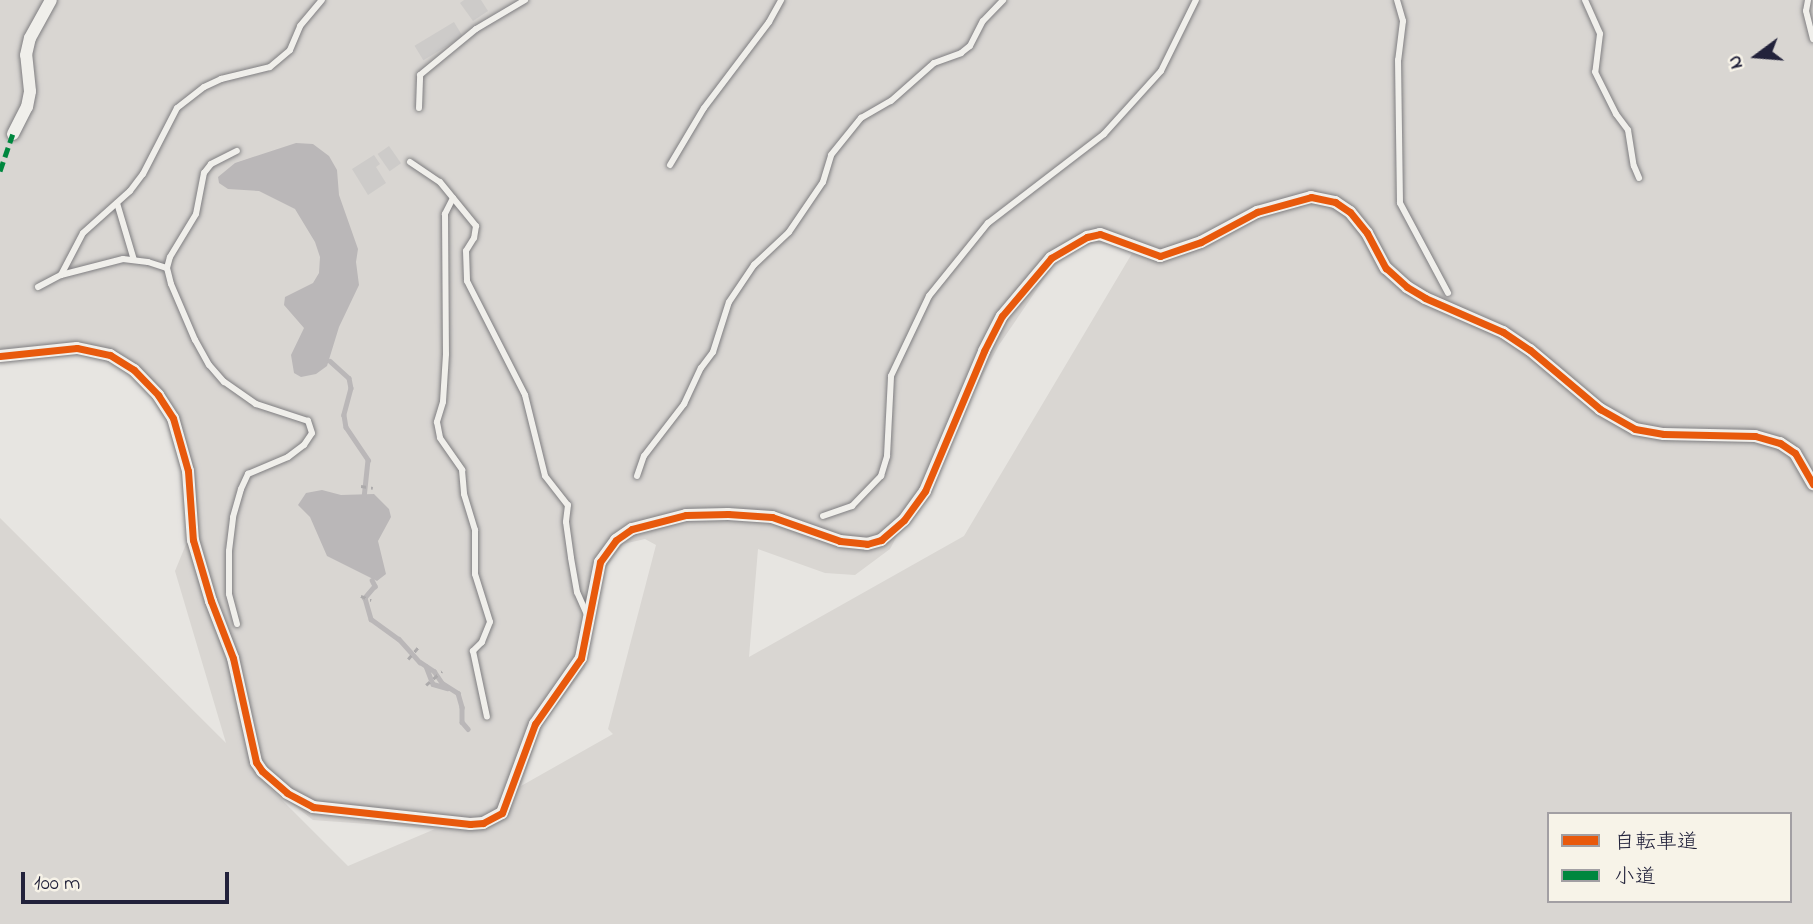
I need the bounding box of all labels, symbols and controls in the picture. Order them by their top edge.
north arrow [1722,21,1792,91]
text: N [1722,52,1751,72]
legend [1547,812,1792,903]
text: 自転車道 [1614,828,1698,858]
scale bar [24,858,233,902]
text: 小道 [1614,863,1656,893]
text: 100 m [34,869,80,899]

